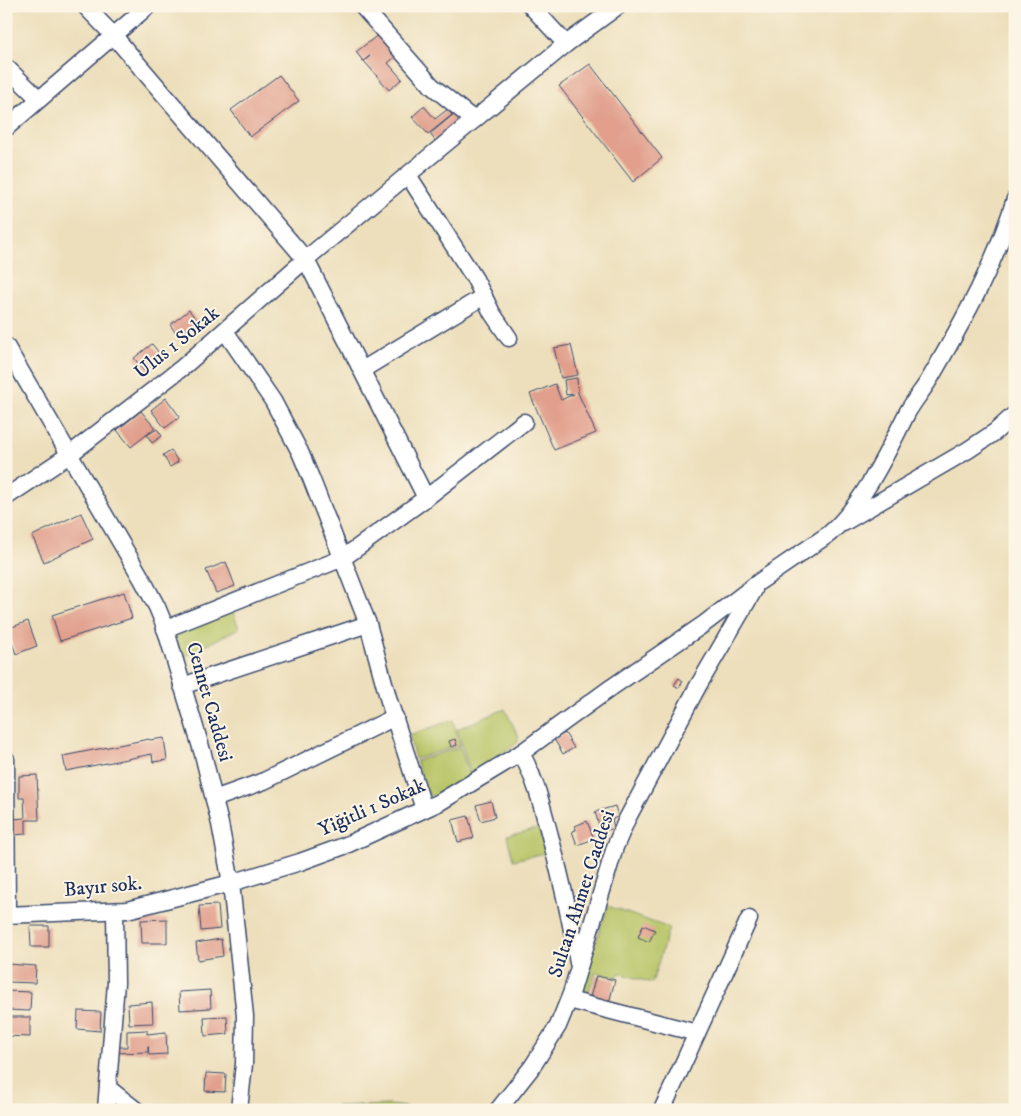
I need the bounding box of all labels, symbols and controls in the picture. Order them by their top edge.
street label: Ulus 1 Sokak [129,301,225,385]
street label: Cennet Caddesi [180,639,238,765]
street label: Yiğitli 1 Sokak [315,773,429,843]
street label: Sultan Ahmet Caddesi [543,807,621,981]
street label: Bayır sok. [63,871,143,903]

